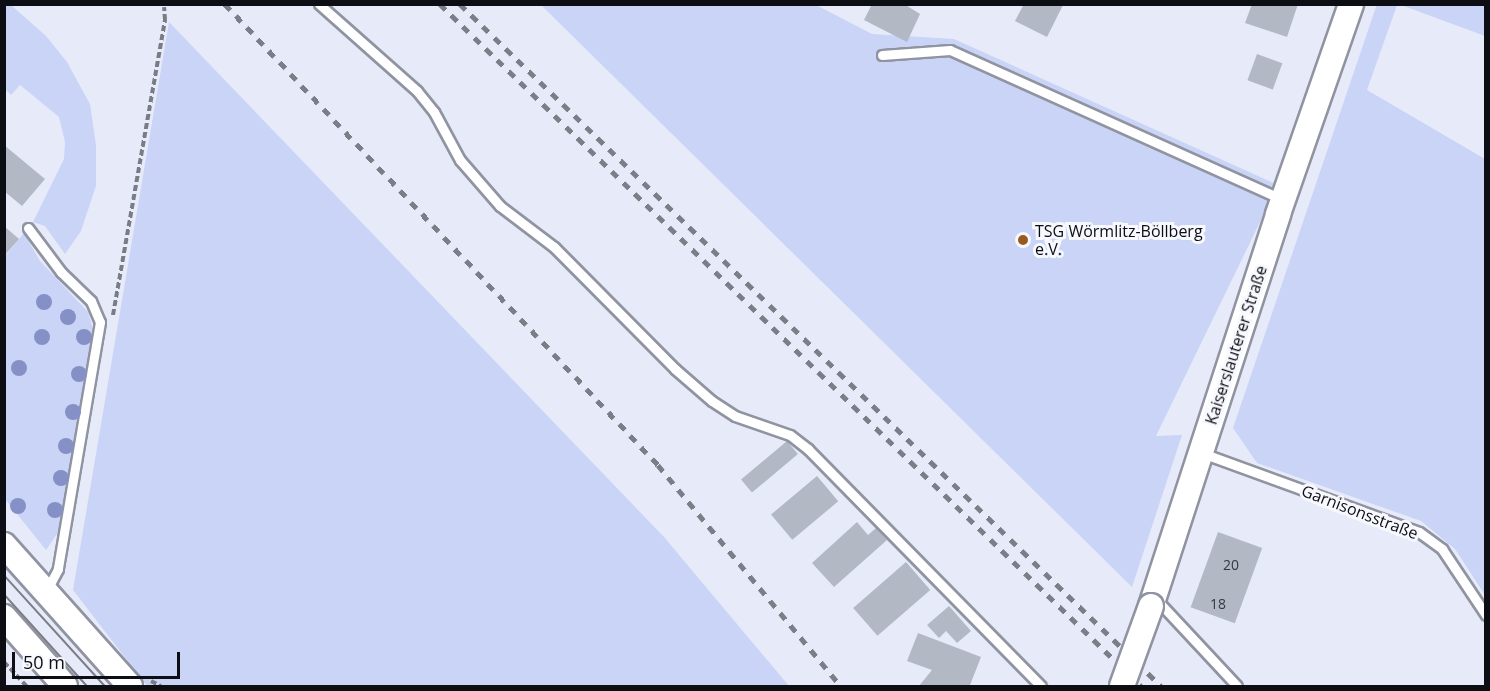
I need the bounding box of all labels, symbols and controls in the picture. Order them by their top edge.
place label: TSG Wörmlitz-Böllberg e.V. [1035,221,1203,259]
marker: TSG Wörmlitz-Böllberg e.V. [1016,233,1030,247]
street label: Kaiserslauterer Straße [1201,263,1271,427]
street label: Garnisonsstraße [1299,481,1421,543]
house number: 20 [1223,557,1239,573]
house number: 18 [1210,596,1226,612]
scale bar [15,640,183,678]
text: 50 m [23,650,65,674]

